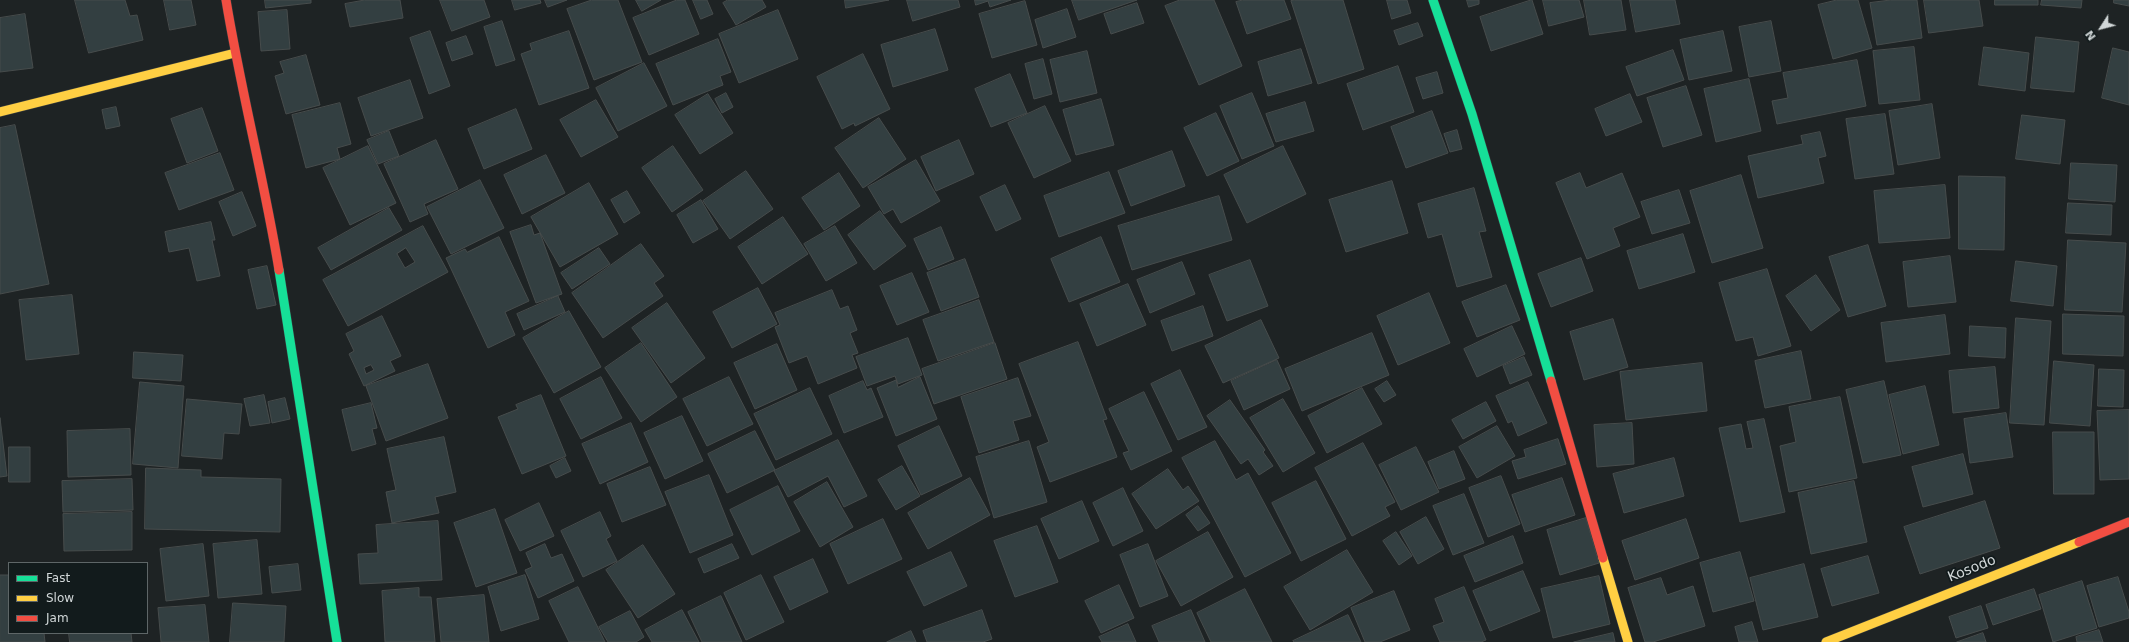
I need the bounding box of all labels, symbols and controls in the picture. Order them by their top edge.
north arrow [2081,8,2121,48]
text: N [2083,28,2099,43]
street label: Kosodo [1946,552,1998,586]
legend [8,562,148,634]
text: Fast [46,571,70,585]
text: Slow [46,591,74,605]
text: Jam [46,611,69,625]

